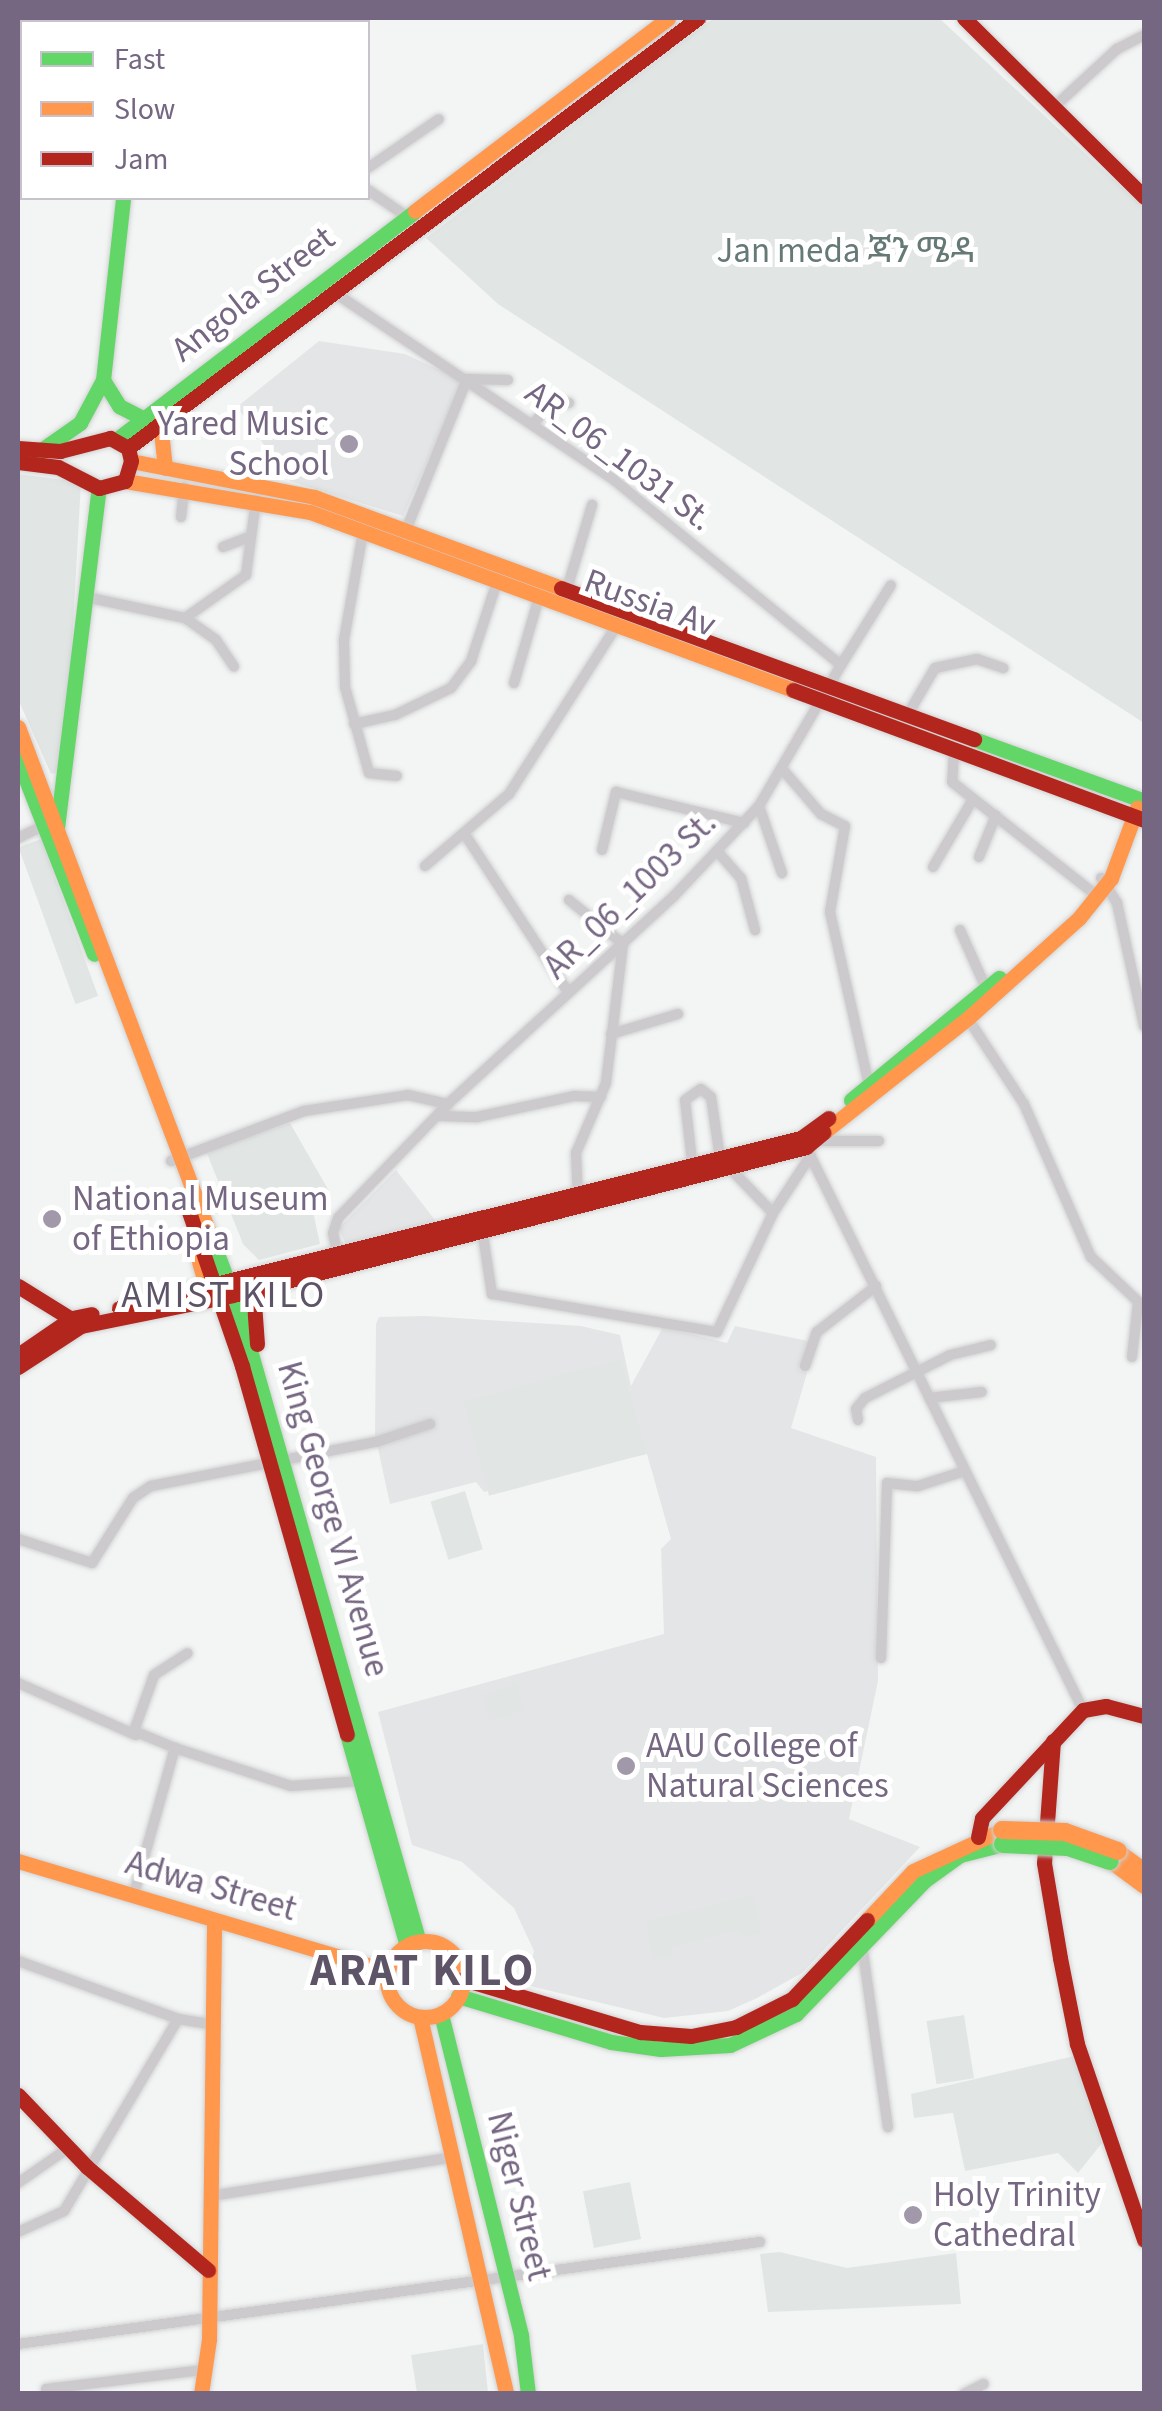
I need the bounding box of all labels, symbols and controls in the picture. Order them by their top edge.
legend [20,20,370,200]
text: Fast [114,38,165,81]
text: Slow [114,88,175,131]
text: Jam [114,138,168,181]
street label: Angola Street [163,217,343,371]
park label: Jan meda ጃን ሜዳ [716,230,976,272]
street label: AR_06_1031 St. [517,372,721,540]
place label: Yared Music School [158,403,329,485]
marker: Yared Music School [338,433,360,455]
street label: Russia Av [579,560,721,646]
street label: AR_06_1003 St. [535,802,725,988]
place label: National Museum of Ethiopia [72,1178,328,1260]
marker: National Museum of Ethiopia [41,1208,63,1230]
district label: AMIST KILO [121,1273,327,1319]
street label: King George VI Avenue [268,1357,398,1681]
place label: AAU College of Natural Sciences [646,1725,889,1807]
marker: AAU College of Natural Sciences [615,1755,637,1777]
street label: Adwa Street [121,1842,301,1930]
district label: ARAT KILO [310,1945,536,1999]
street label: Niger Street [478,2107,560,2285]
place label: Holy Trinity Cathedral [933,2174,1101,2256]
marker: Holy Trinity Cathedral [902,2204,924,2226]

